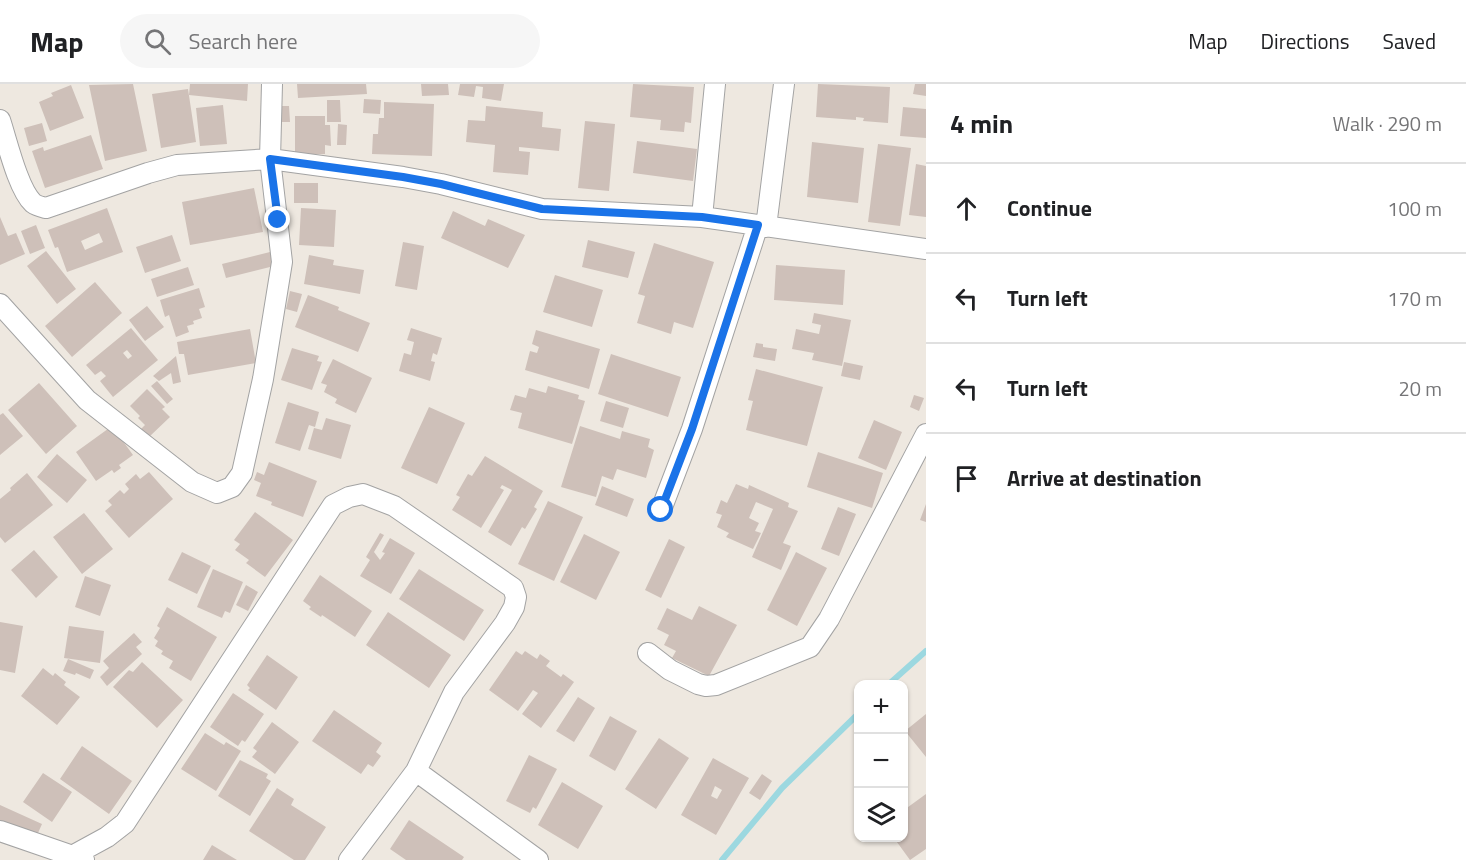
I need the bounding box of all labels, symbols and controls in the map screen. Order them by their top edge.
search box [120,14,540,68]
text: Map [30,20,84,63]
text: Search here [189,24,298,58]
icon: search [141,25,174,58]
text: Map [1188,25,1228,57]
text: Directions [1261,25,1350,57]
text: Saved [1383,25,1436,57]
text: 4 min [950,104,1013,143]
text: Walk · 290 m [1333,108,1442,139]
text: Continue [1007,191,1092,225]
icon: ahead [950,192,983,225]
text: 100 m [1387,193,1442,224]
route end [264,206,290,232]
text: Turn left [1007,281,1088,315]
icon: left [950,282,983,315]
text: 170 m [1387,283,1442,314]
text: Turn left [1007,371,1088,405]
icon: left [950,372,983,405]
text: 20 m [1398,373,1442,404]
text: Arrive at destination [1007,461,1202,495]
icon: arrive [950,462,983,495]
route start [647,496,673,522]
map controls [854,680,908,842]
button: + [854,680,908,734]
button: − [854,734,908,788]
button: layers [854,788,908,842]

